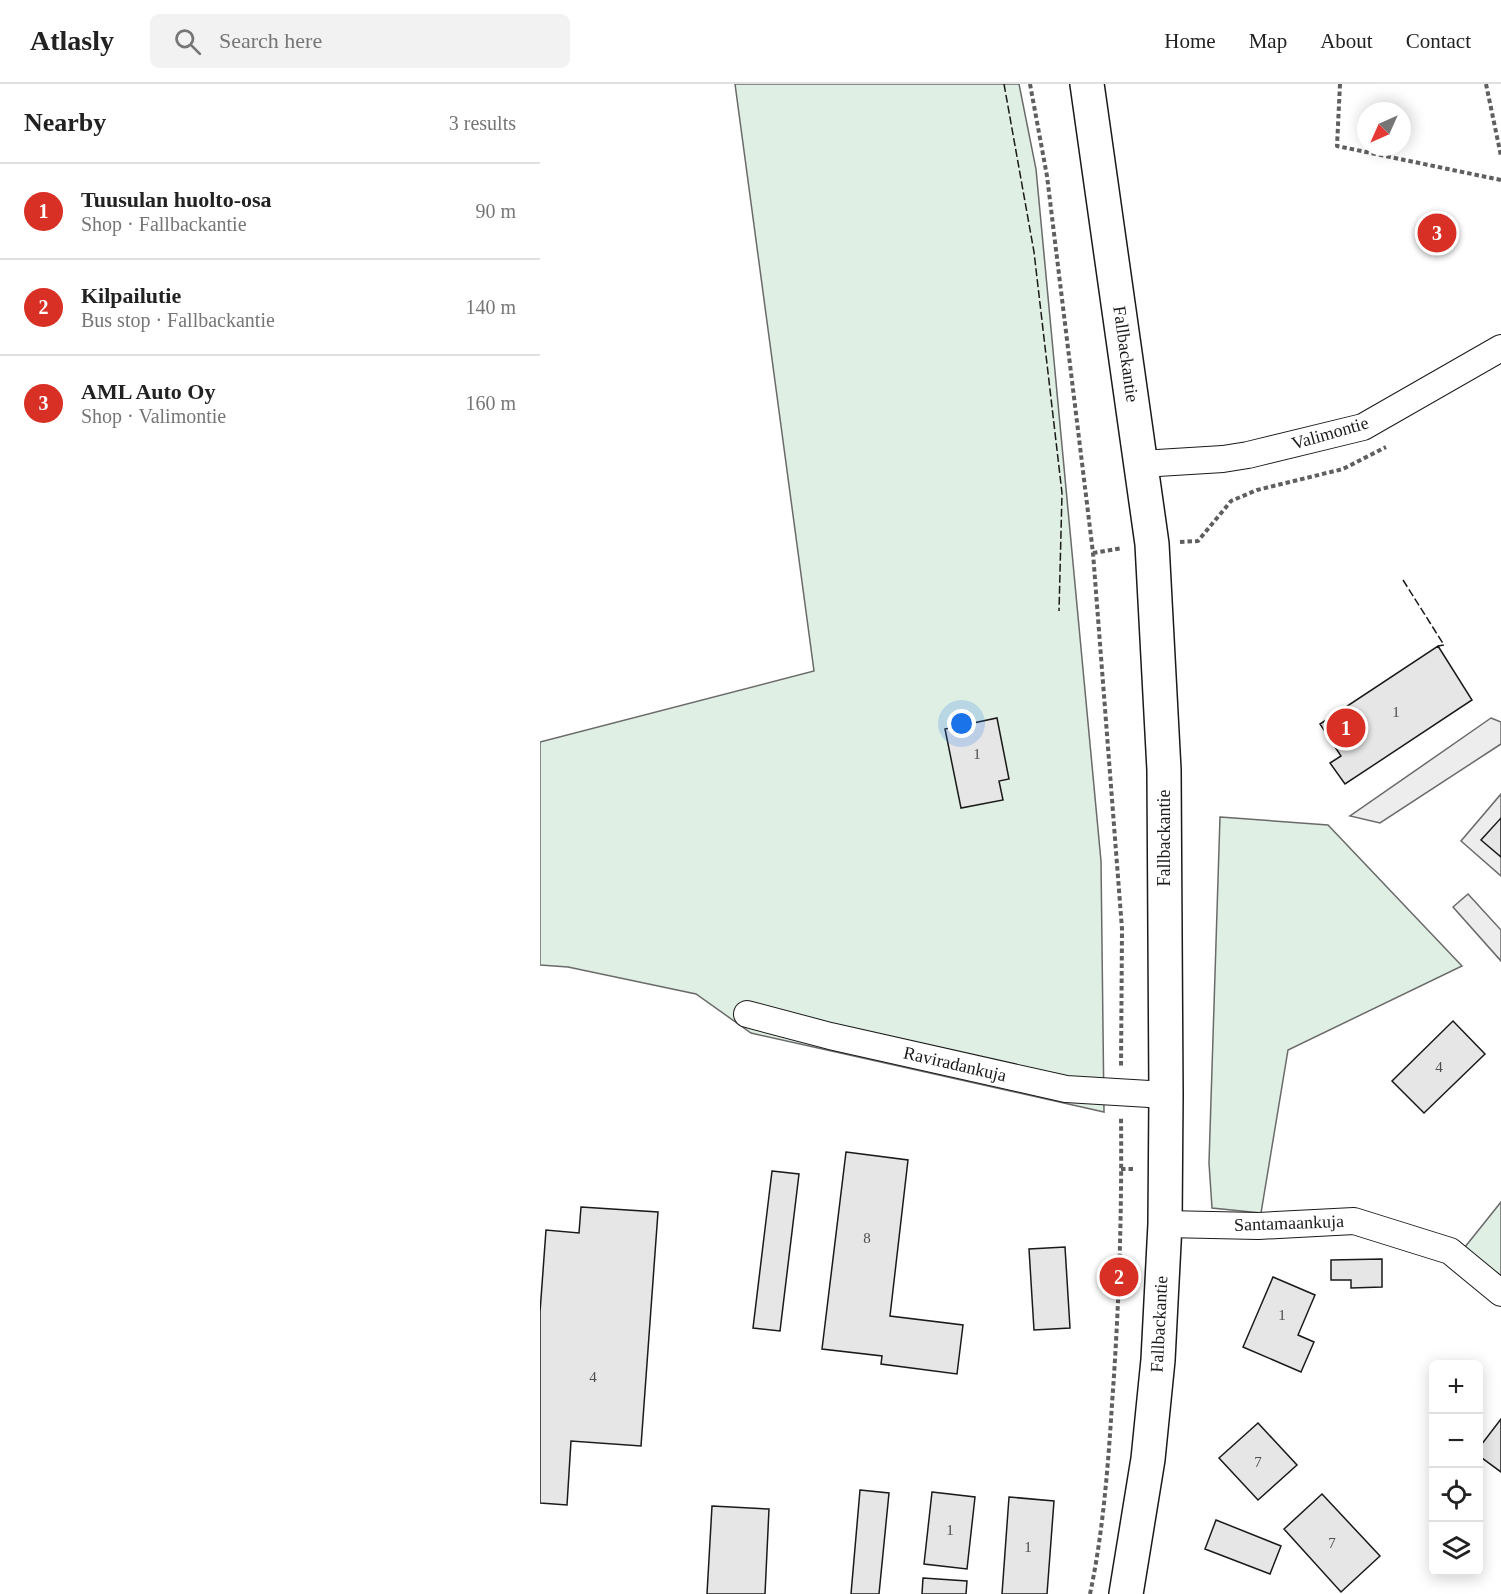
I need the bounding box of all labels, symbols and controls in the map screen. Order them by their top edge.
search box [150,14,570,68]
text: Atlasly [30,25,114,56]
icon: search [171,25,204,58]
text: Search here [219,28,322,53]
text: Home [1164,29,1216,53]
text: Map [1249,29,1287,53]
text: About [1320,29,1373,53]
text: Contact [1406,29,1471,53]
north arrow [1357,102,1411,156]
text: Nearby [24,108,106,137]
text: 3 results [449,112,516,134]
text: Tuusulan huolto-osa [81,187,272,212]
text: 1 [39,200,49,222]
text: 90 m [475,200,516,222]
pin: 3 [1418,210,1456,256]
text: Shop · Fallbackantie [81,213,247,235]
text: Kilpailutie [81,283,181,308]
text: 2 [39,296,49,318]
text: 140 m [465,296,516,318]
street label: Fallbackantie [1109,305,1143,403]
text: Bus stop · Fallbackantie [81,309,275,331]
text: AML Auto Oy [81,379,215,404]
text: 3 [39,392,49,414]
text: 160 m [465,392,516,414]
text: Shop · Valimontie [81,405,226,427]
street label: Valimontie [1289,412,1371,454]
house number: 1 [1392,704,1400,720]
pin: 1 [1326,706,1366,750]
your location [947,709,976,738]
house number: 1 [973,746,981,762]
street label: Fallbackantie [1154,790,1174,886]
street label: Raviradankuja [902,1042,1008,1086]
house number: 4 [1435,1059,1443,1075]
street label: Santamaankuja [1234,1211,1344,1235]
house number: 8 [863,1230,871,1246]
pin: 2 [1100,1254,1138,1300]
street label: Fallbackantie [1146,1275,1172,1373]
house number: 1 [1278,1307,1286,1323]
map controls [1429,1360,1483,1576]
button: + [1429,1360,1483,1414]
house number: 4 [589,1369,597,1385]
button: − [1429,1414,1483,1468]
house number: 7 [1254,1454,1262,1470]
button: locate [1429,1468,1483,1522]
house number: 1 [946,1522,954,1538]
button: layers [1429,1522,1483,1576]
house number: 7 [1328,1535,1336,1551]
house number: 1 [1024,1539,1032,1555]

